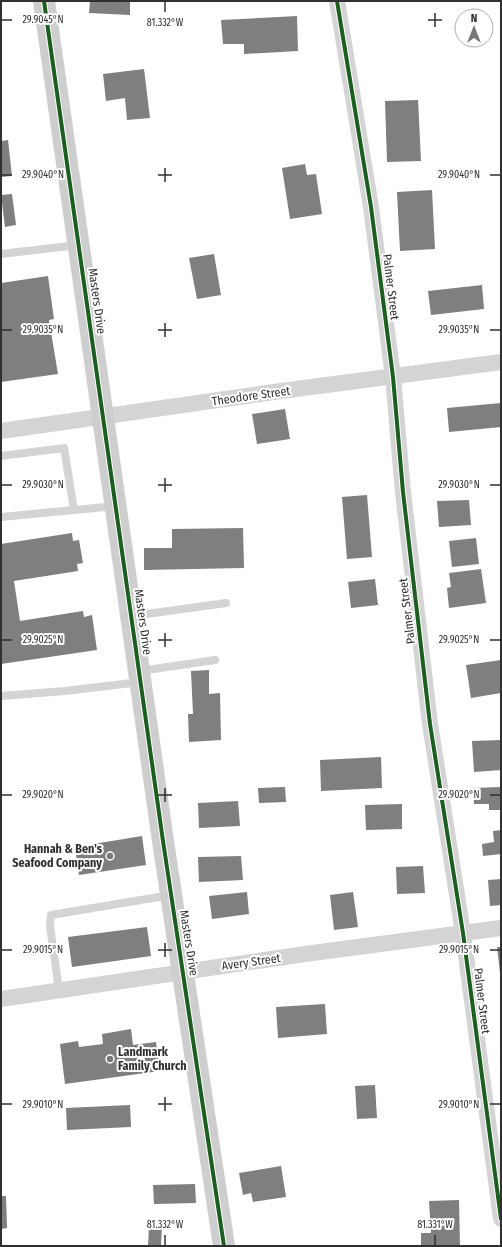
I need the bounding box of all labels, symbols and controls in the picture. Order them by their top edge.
north arrow [454,8,494,48]
text: N [471,12,477,25]
text: 29.9045°N [22,14,64,26]
text: 81.332°W [147,17,184,29]
text: 29.9040°N [22,169,64,181]
text: 29.9040°N [438,169,480,181]
street label: Palmer Street [380,253,402,321]
street label: Masters Drive [85,267,109,335]
text: 29.9035°N [23,324,63,336]
text: 29.9035°N [439,324,479,336]
street label: Theodore Street [211,384,291,408]
text: 29.9030°N [22,479,64,491]
text: 29.9030°N [438,479,480,491]
street label: Palmer Street [396,577,418,645]
street label: Masters Drive [131,588,155,656]
text: 29.9025°N [23,634,63,646]
text: 29.9025°N [439,634,479,646]
text: 29.9020°N [22,789,64,801]
text: 29.9020°N [438,789,480,801]
place label: Hannah & Ben's Seafood Company [12,842,103,870]
marker: Hannah & Ben's Seafood Company [105,851,115,861]
street label: Masters Drive [177,909,201,977]
text: 29.9015°N [23,944,63,956]
text: 29.9015°N [439,944,479,956]
street label: Avery Street [221,951,281,973]
street label: Palmer Street [471,967,493,1035]
place label: Landmark Family Church [118,1045,186,1073]
marker: Landmark Family Church [105,1054,115,1064]
text: 29.9010°N [23,1099,63,1111]
text: 29.9010°N [439,1099,479,1111]
text: 81.332°W [147,1219,184,1231]
text: 81.331°W [417,1219,453,1231]

